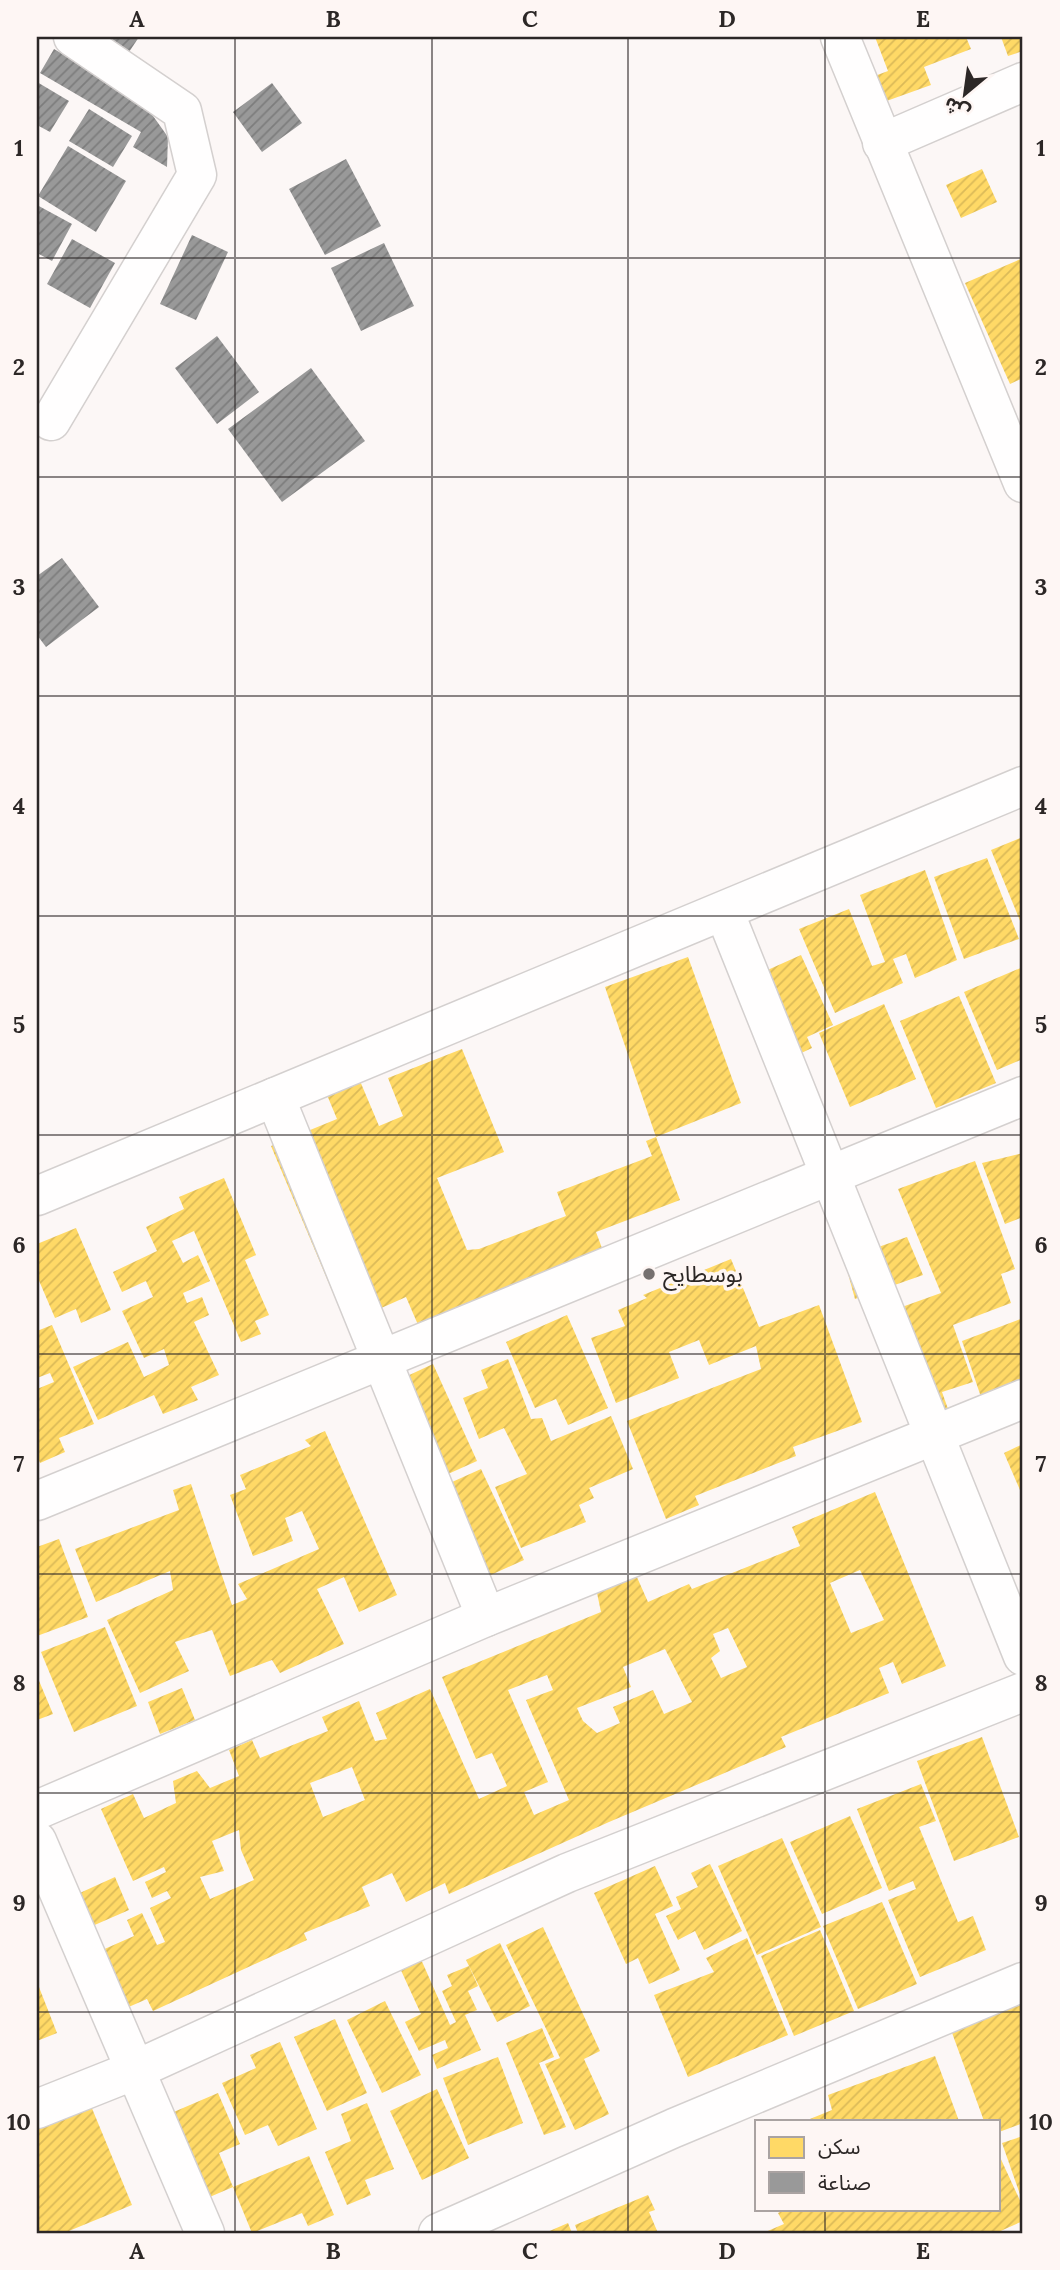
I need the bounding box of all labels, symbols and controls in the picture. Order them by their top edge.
text: A [129,4,145,33]
text: B [325,4,341,33]
text: C [522,4,538,33]
text: D [718,4,736,33]
text: E [916,4,930,33]
north arrow [930,60,1000,130]
text: ش [940,92,974,126]
text: 1 [14,133,24,162]
text: 1 [1036,133,1046,162]
text: 2 [13,352,25,381]
text: 2 [1035,352,1047,381]
text: 3 [13,572,25,601]
text: 3 [1035,572,1047,601]
text: 4 [13,791,25,820]
text: 4 [1035,791,1047,820]
text: 5 [13,1010,25,1039]
text: 5 [1035,1010,1047,1039]
text: 6 [12,1230,26,1259]
text: 6 [1034,1230,1048,1259]
place label: بوسطايح [663,1259,743,1291]
marker: بوسطايح [641,1266,657,1282]
text: 7 [14,1449,25,1478]
text: 7 [1036,1449,1047,1478]
text: 8 [12,1668,26,1697]
text: 8 [1034,1668,1048,1697]
text: 9 [12,1888,26,1917]
text: 9 [1034,1888,1048,1917]
text: 10 [7,2107,31,2136]
text: 10 [1029,2107,1053,2136]
legend [755,2120,1000,2210]
text: سكن [818,2133,860,2160]
text: صناعة [818,2169,871,2196]
text: A [129,2236,145,2265]
text: B [325,2236,341,2265]
text: C [522,2236,538,2265]
text: D [718,2236,736,2265]
text: E [916,2236,930,2265]

